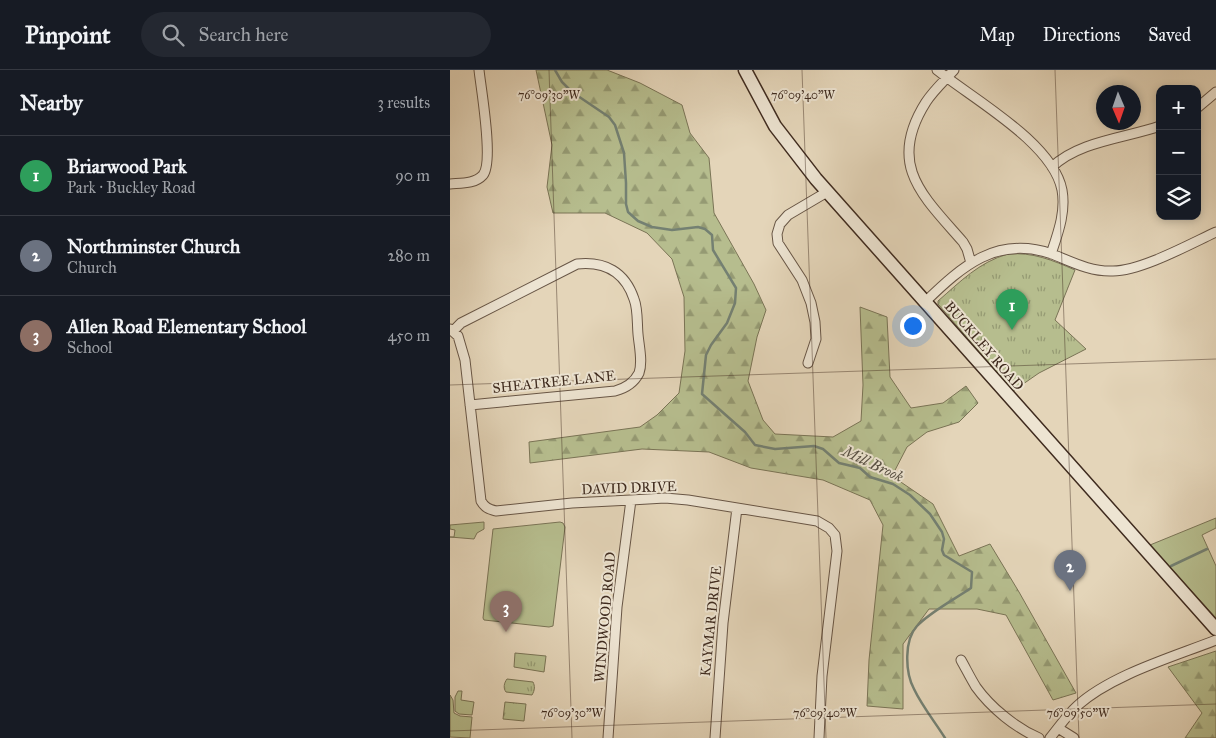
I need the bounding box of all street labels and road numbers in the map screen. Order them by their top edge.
street label: BUCKLEY ROAD [941,298,1027,394]
street label: SHEATREE LANE [492,367,616,397]
street label: DAVID DRIVE [581,478,677,498]
street label: WINDWOOD ROAD [591,551,619,683]
street label: KAYMAR DRIVE [697,565,725,677]

